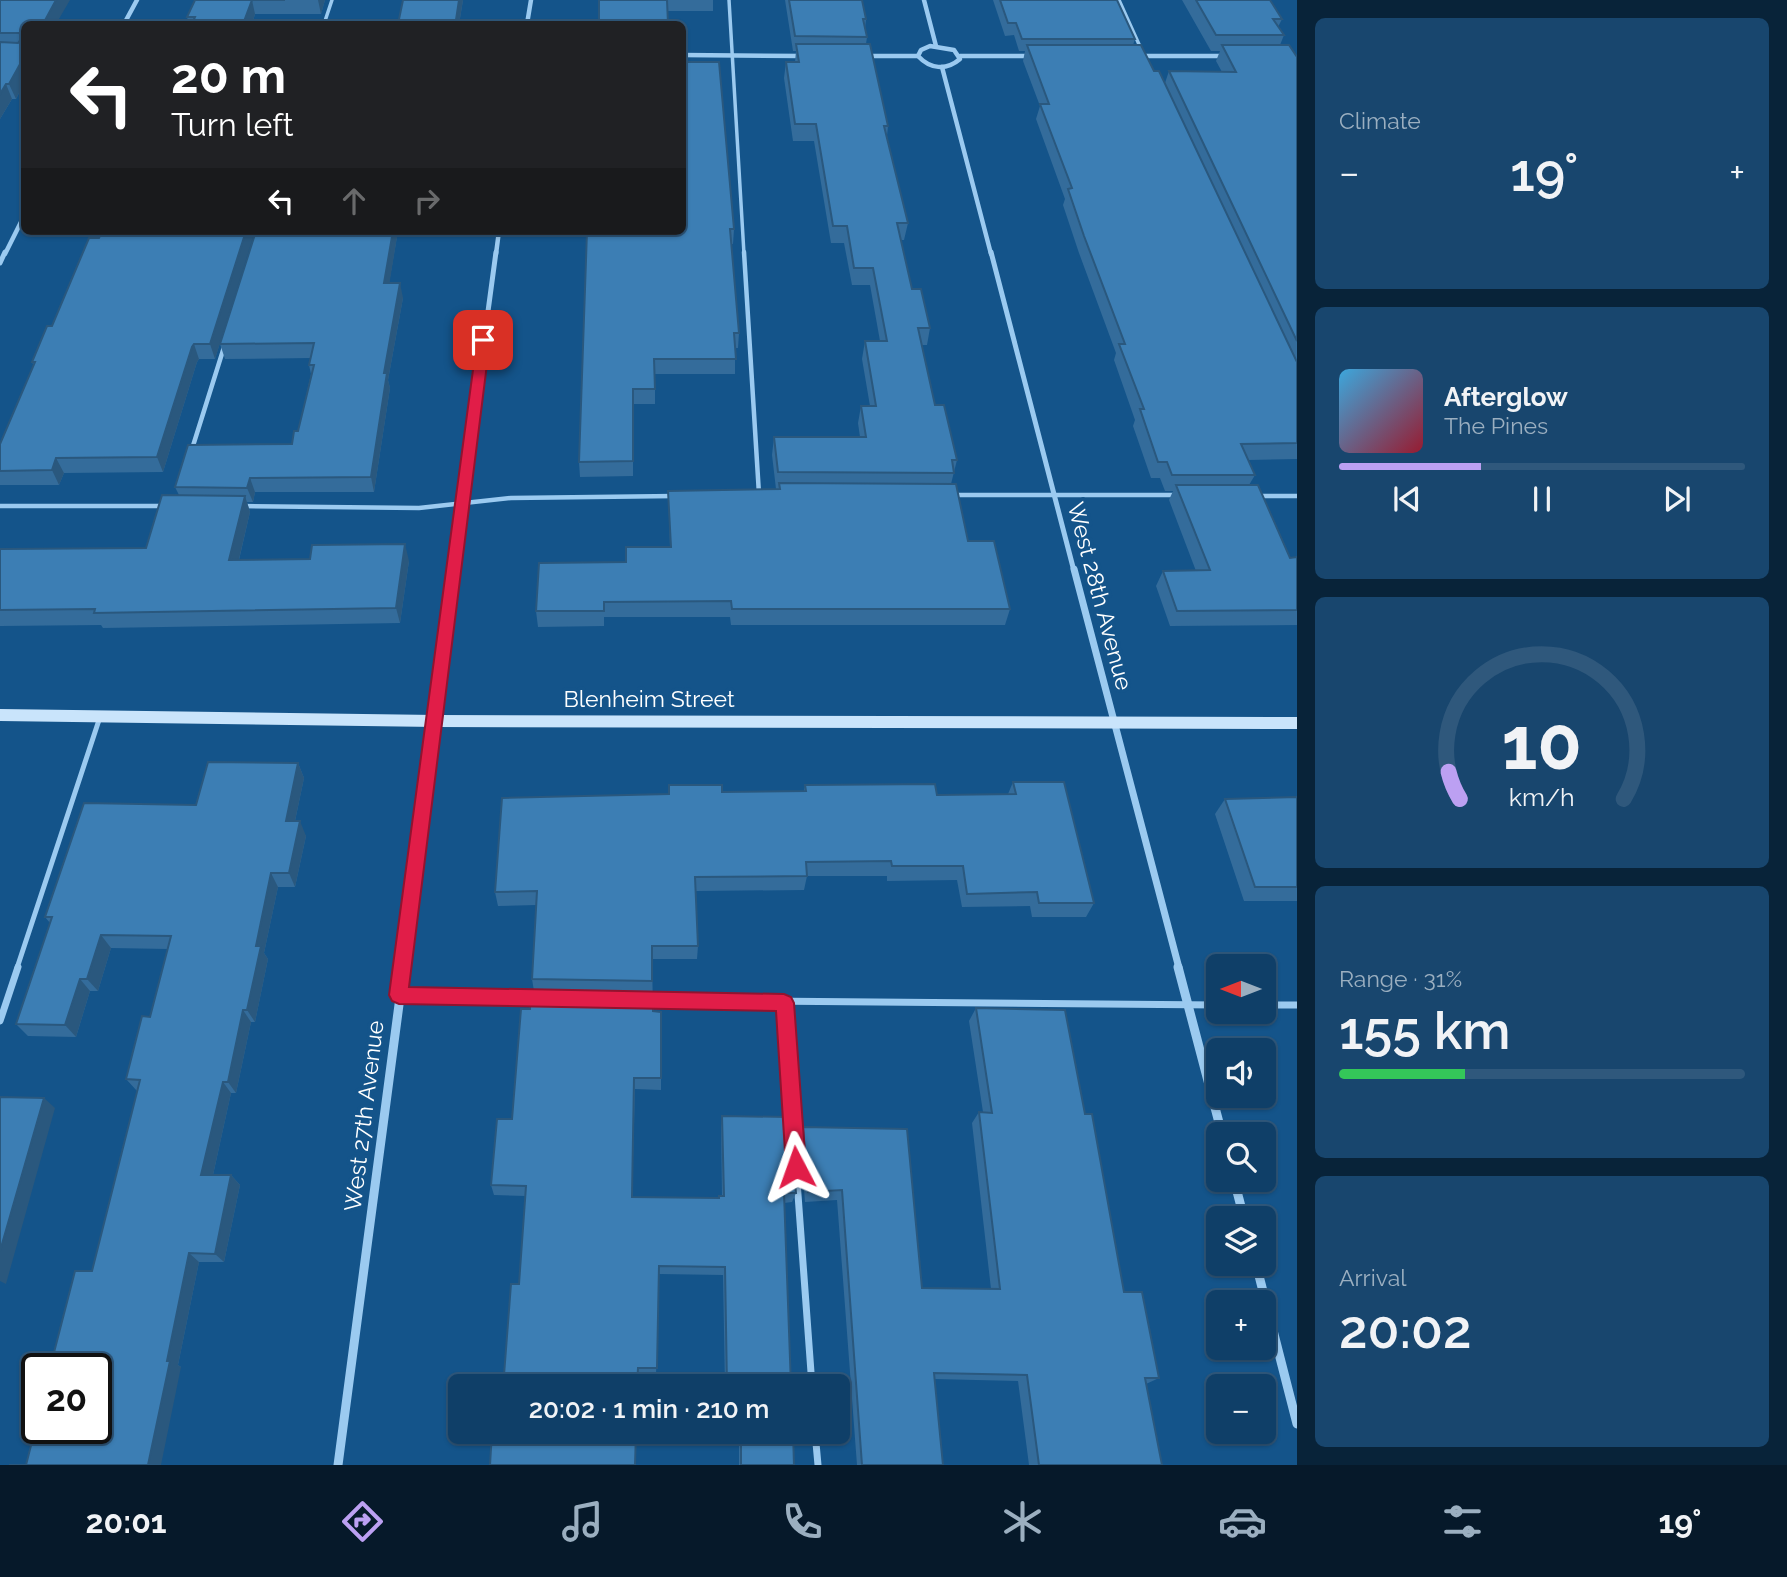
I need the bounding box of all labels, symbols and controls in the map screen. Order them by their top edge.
text: 20 m [171,47,286,104]
icon: left [56,49,147,140]
text: Turn left [171,106,293,143]
text: Climate [1339,107,1421,134]
text: 19° [1510,142,1578,203]
text: − [1339,150,1359,195]
text: + [1729,150,1745,195]
icon: left [262,182,300,220]
icon: ahead [335,182,373,220]
icon: right [408,182,446,220]
pin [453,310,513,370]
icon: arrive [464,321,502,359]
text: Afterglow [1444,382,1568,412]
text: The Pines [1444,412,1548,439]
icon: previous [1388,480,1426,518]
icon: pause [1523,480,1561,518]
icon: next [1658,480,1696,518]
street label: West 28th Avenue [1062,499,1139,693]
street label: Blenheim Street [563,685,735,712]
text: 10 [1502,701,1582,786]
text: km/h [1509,781,1575,811]
north arrow [1206,954,1276,1024]
map controls [1206,954,1276,1444]
text: Range · 31% [1339,965,1462,992]
text: 155 km [1339,1000,1510,1061]
street label: West 27th Avenue [338,1019,389,1213]
button: sound [1206,1038,1276,1108]
button: search [1206,1122,1276,1192]
position arrow [759,1130,833,1204]
button: layers [1206,1206,1276,1276]
text: Arrival [1339,1264,1406,1291]
button: + [1206,1290,1276,1360]
text: 20:02 [1339,1299,1472,1360]
speed limit sign: 20 [21,1353,112,1444]
button: − [1206,1374,1276,1444]
text: 20:02 · 1 min · 210 m [529,1394,769,1424]
icon: directions [338,1497,387,1546]
icon: music [558,1497,607,1546]
icon: phone [778,1497,827,1546]
icon: climate [998,1497,1047,1546]
icon: car [1218,1497,1267,1546]
icon: filters [1438,1497,1487,1546]
text: 20:01 [86,1503,167,1540]
text: 19° [1659,1503,1701,1540]

